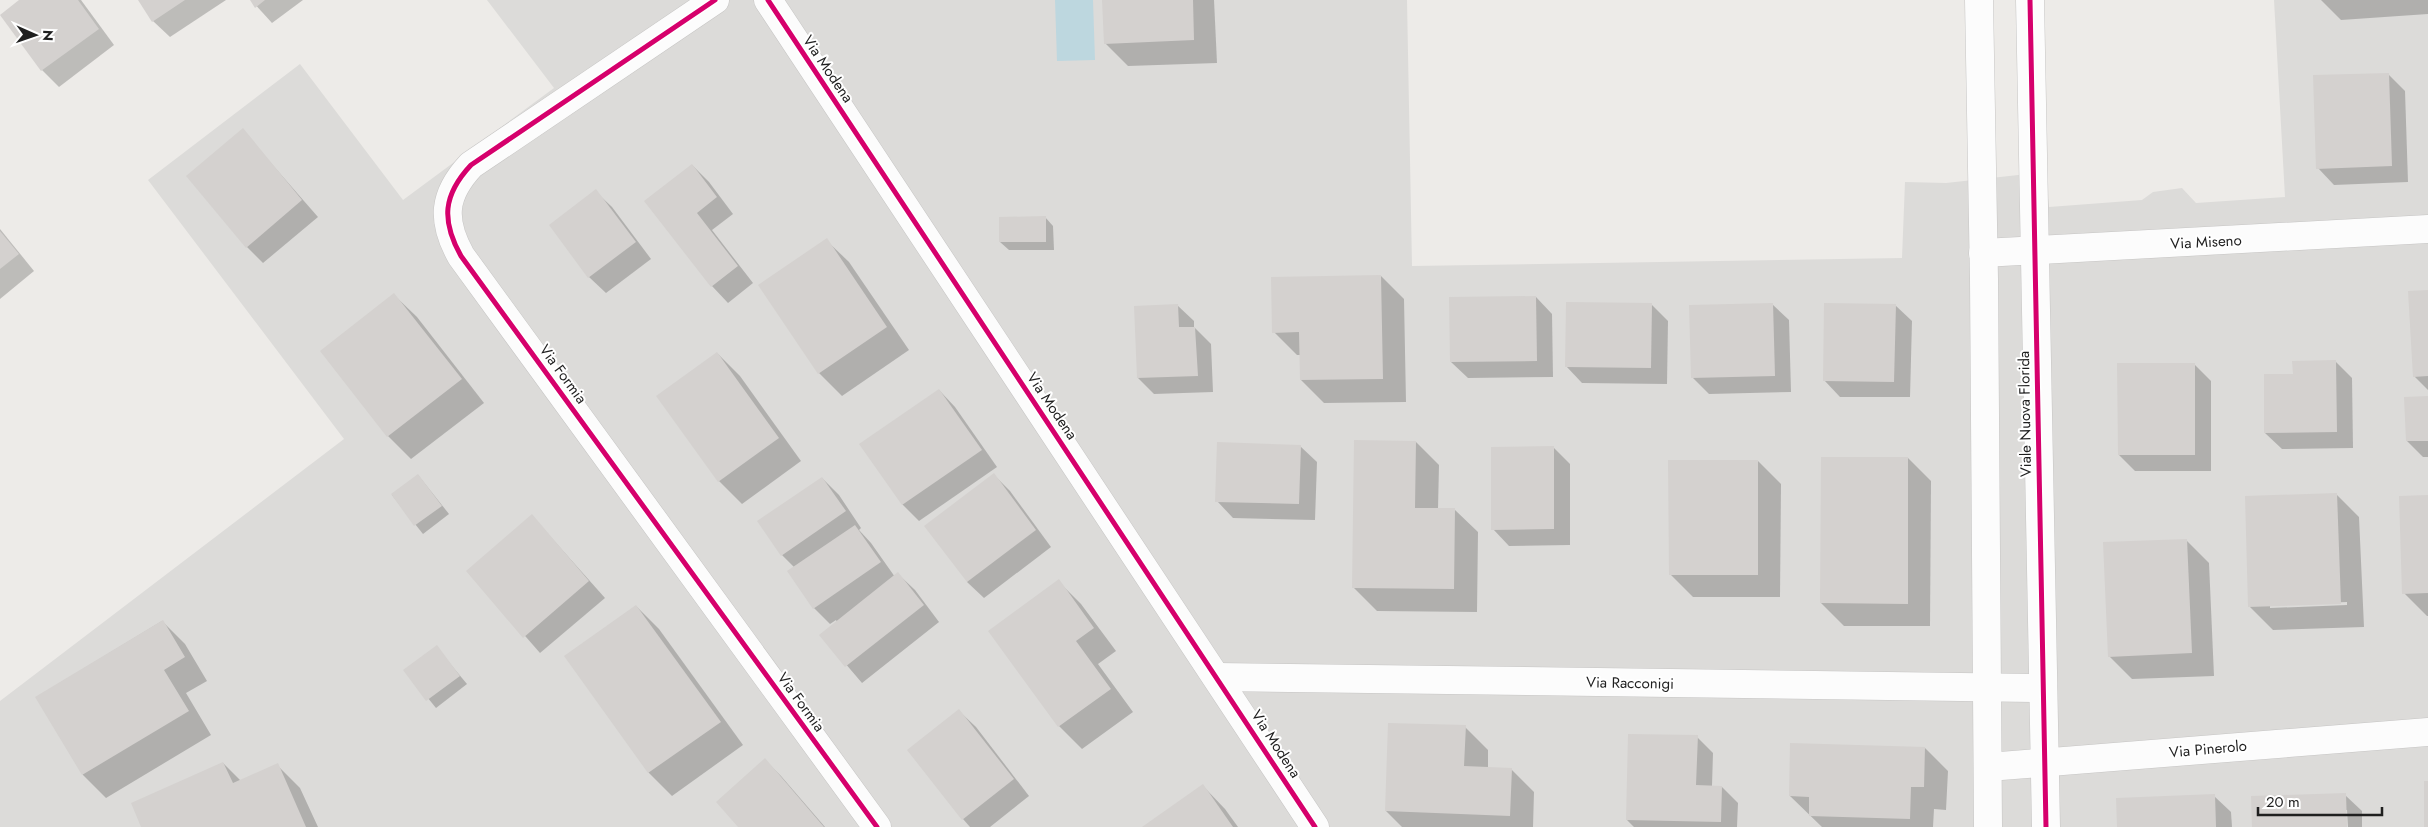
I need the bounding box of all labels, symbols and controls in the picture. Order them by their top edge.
north arrow [10,10,60,60]
text: N [38,30,58,41]
street label: Via Modena [797,31,859,107]
street label: Via Miseno [2170,229,2242,255]
street label: Via Formia [534,340,592,408]
street label: Viale Nuova Florida [2013,351,2037,477]
street label: Via Modena [1021,368,1083,444]
street label: Via Formia [772,668,830,736]
street label: Via Racconigi [1586,671,1674,695]
street label: Via Modena [1246,706,1306,782]
street label: Via Pinerolo [2168,735,2248,763]
scale bar [2258,784,2382,816]
text: 20 m [2266,791,2300,813]

